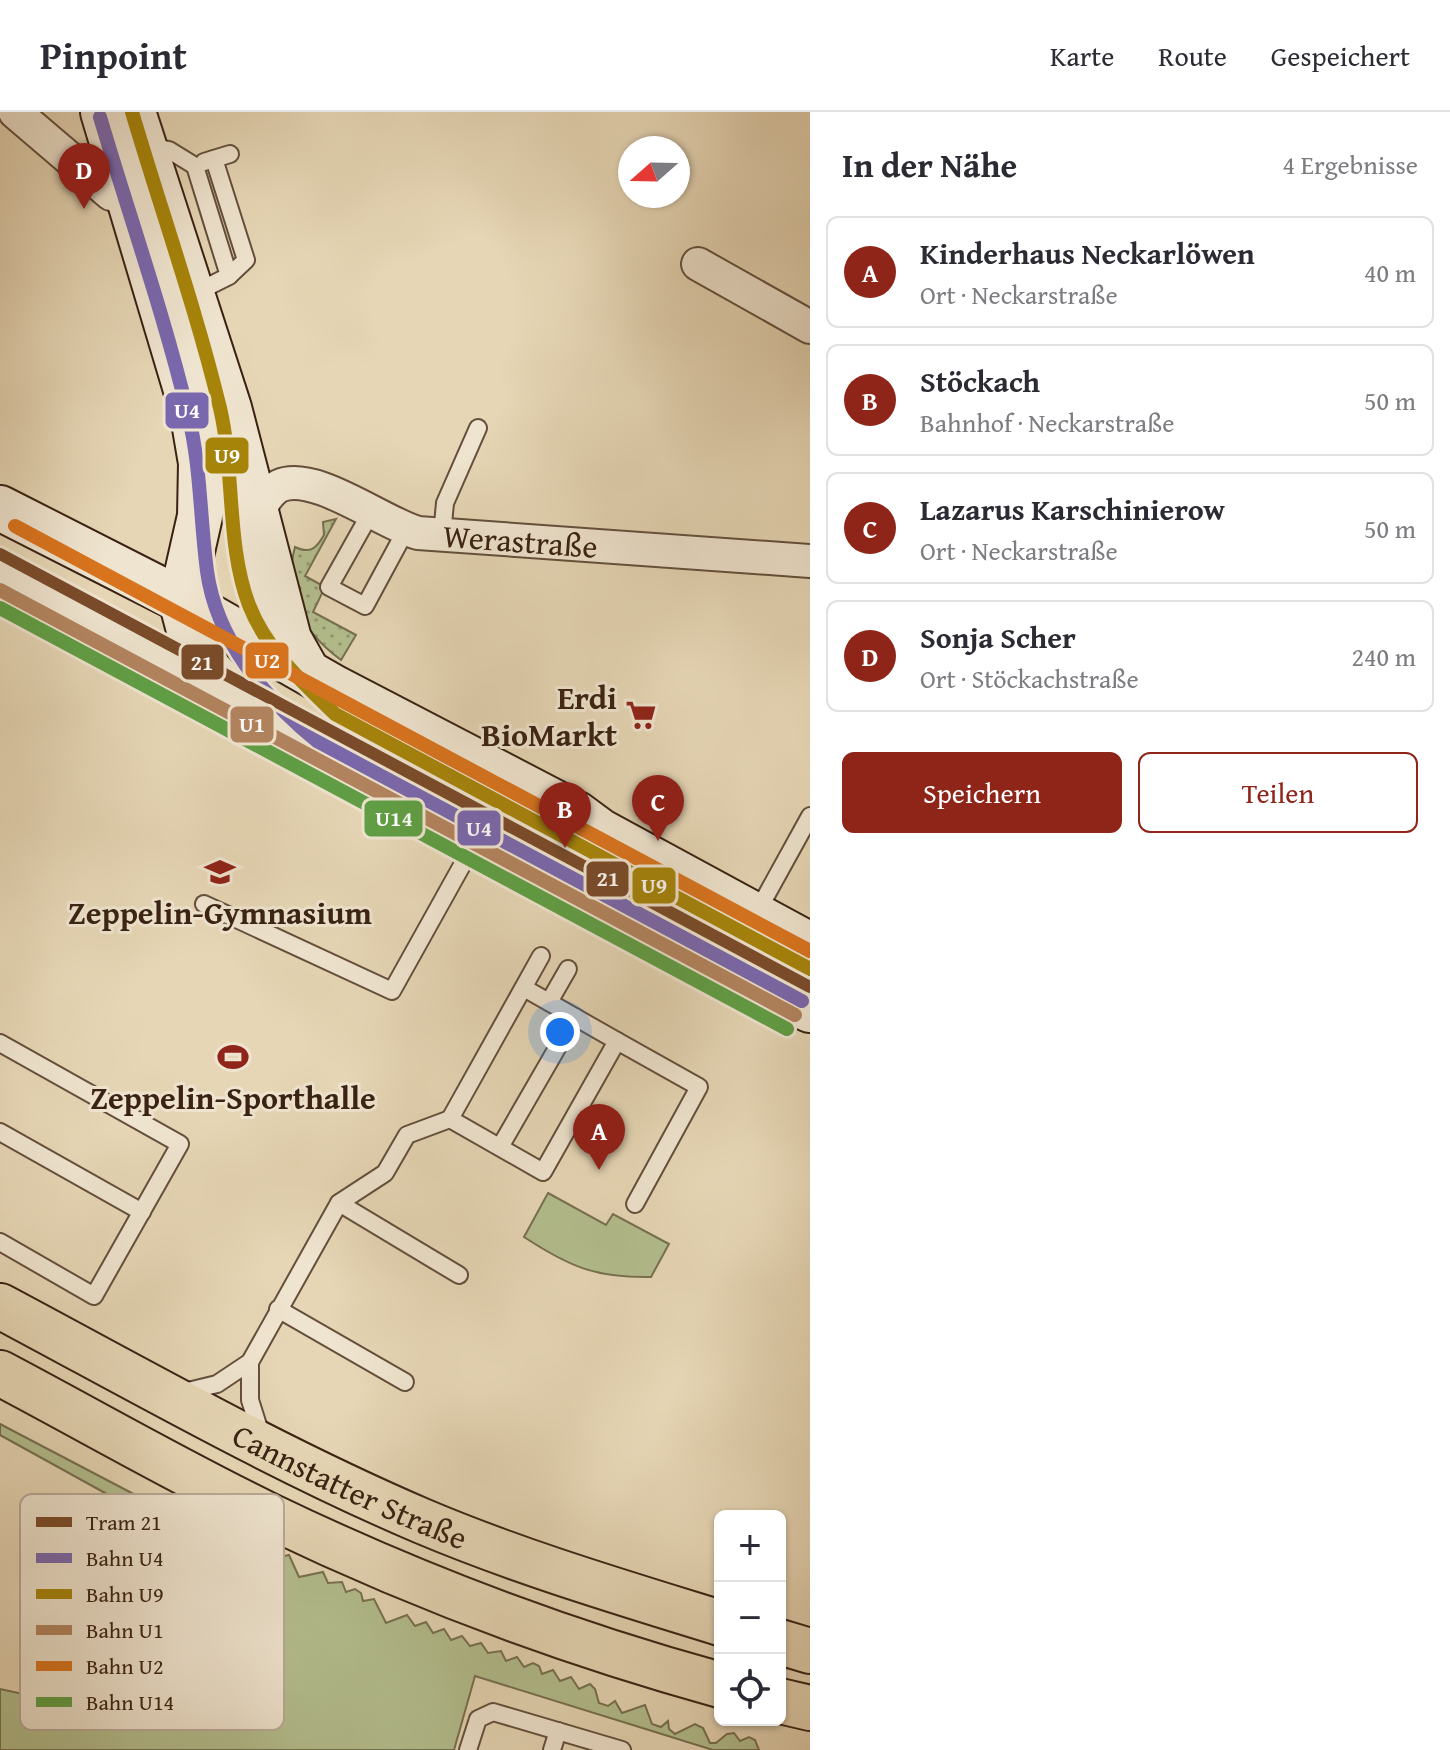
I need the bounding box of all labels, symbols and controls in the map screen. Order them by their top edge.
text: Pinpoint [40,27,187,83]
text: Karte [1050,35,1114,76]
text: Route [1158,35,1227,76]
text: Gespeichert [1271,35,1410,76]
north arrow [618,136,690,208]
text: In der Nähe [842,140,1017,189]
pin: D [58,143,110,209]
text: 4 Ergebnisse [1283,145,1418,184]
text: Kinderhaus Neckarlöwen [920,231,1255,275]
text: A [862,253,878,292]
text: 40 m [1364,253,1416,292]
text: Ort · Neckarstraße [920,275,1118,314]
text: Stöckach [920,359,1040,403]
text: B [862,381,878,420]
text: 50 m [1364,381,1416,420]
line badge: U4 [164,391,210,430]
text: U4 [174,394,200,426]
text: Bahnhof · Neckarstraße [920,403,1174,442]
line badge: U9 [204,436,250,475]
text: U9 [214,439,240,471]
text: Lazarus Karschinierow [920,487,1225,531]
text: C [863,509,877,548]
text: 50 m [1364,509,1416,548]
street label: Werastraße [441,511,599,569]
text: Ort · Neckarstraße [920,531,1118,570]
text: Sonja Scher [920,615,1076,659]
text: D [862,637,878,676]
text: 240 m [1351,637,1416,676]
line badge: U2 [244,641,290,680]
line badge: 21 [180,643,225,681]
text: U2 [254,644,280,676]
text: 21 [191,646,213,678]
text: Ort · Stöckachstraße [920,659,1139,698]
place label: Erdi BioMarkt [481,674,617,758]
supermarket icon: Erdi BioMarkt [624,698,658,732]
line badge: U1 [229,705,275,744]
text: U1 [239,708,265,740]
button: Speichern [842,752,1122,833]
button: Teilen [1138,752,1418,833]
pin: C [632,775,684,841]
pin: B [539,782,591,848]
line badge: U14 [363,799,424,838]
text: U14 [375,802,413,834]
line badge: U4 [456,809,502,847]
text: U4 [466,812,492,844]
school or university icon: Zeppelin-Gymnasium [203,855,237,889]
line badge: 21 [585,860,630,898]
text: 21 [597,862,619,894]
line badge: U9 [631,866,677,905]
text: U9 [641,869,667,901]
place label: Zeppelin-Gymnasium [68,889,373,936]
your location [540,1012,580,1052]
sports icon: Zeppelin-Sporthalle [216,1040,250,1074]
place label: Zeppelin-Sporthalle [90,1074,376,1121]
pin: A [573,1104,625,1170]
street label: Cannstatter Straße [225,1411,474,1561]
legend [20,1494,284,1730]
text: Tram 21 [86,1506,162,1538]
map controls [714,1510,786,1726]
button: + [714,1510,786,1582]
text: Bahn U4 [86,1542,164,1574]
text: Bahn U9 [86,1578,164,1610]
button: − [714,1582,786,1654]
text: Bahn U1 [86,1614,164,1646]
text: Bahn U2 [86,1650,164,1682]
button: locate [714,1654,786,1726]
text: Bahn U14 [86,1686,174,1718]

